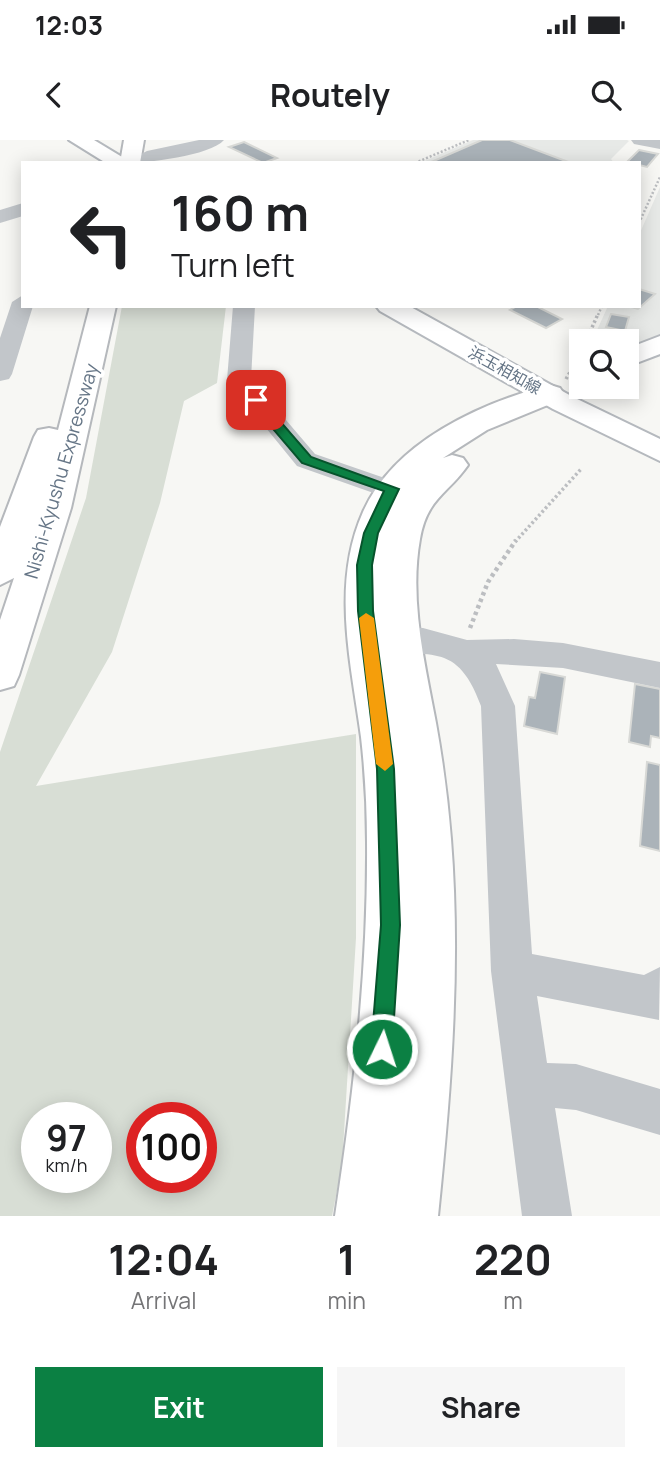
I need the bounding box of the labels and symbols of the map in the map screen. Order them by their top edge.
street label: 浜玉相知線 [465,341,545,399]
street label: Nishi-Kyushu Expressway [18,360,104,582]
pin [226,370,286,430]
position arrow [345,1012,419,1086]
speed limit sign: 100 [126,1102,217,1193]

